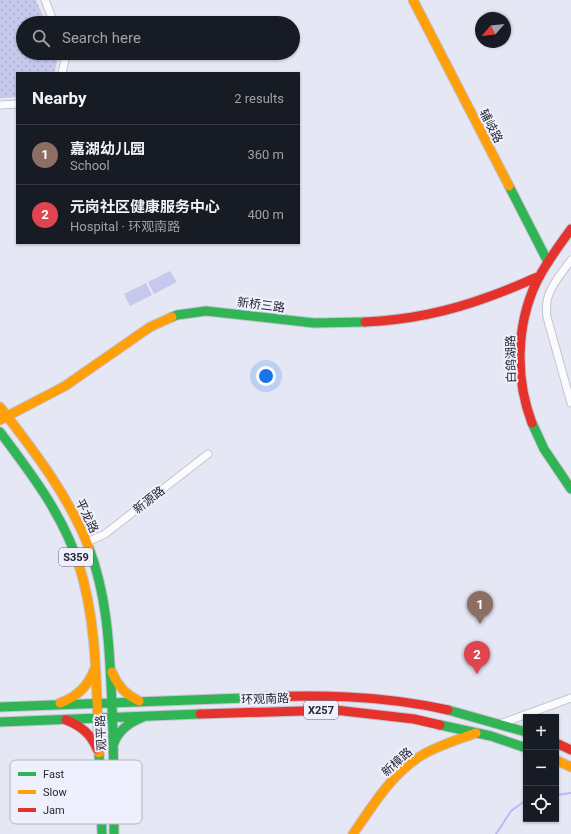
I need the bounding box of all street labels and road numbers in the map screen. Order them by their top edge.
street label: 辅岐路 [477,107,505,145]
street label: 新桥三路 [236,295,286,315]
street label: 白鸽湖路 [504,335,518,383]
street label: 新源路 [131,483,167,517]
street label: 平龙路 [73,497,101,535]
road number: S359 [59,548,93,566]
street label: 环观南路 [241,691,289,707]
road number: X257 [304,701,338,719]
street label: 观平路 [93,715,109,751]
street label: 新樟路 [379,745,415,779]

